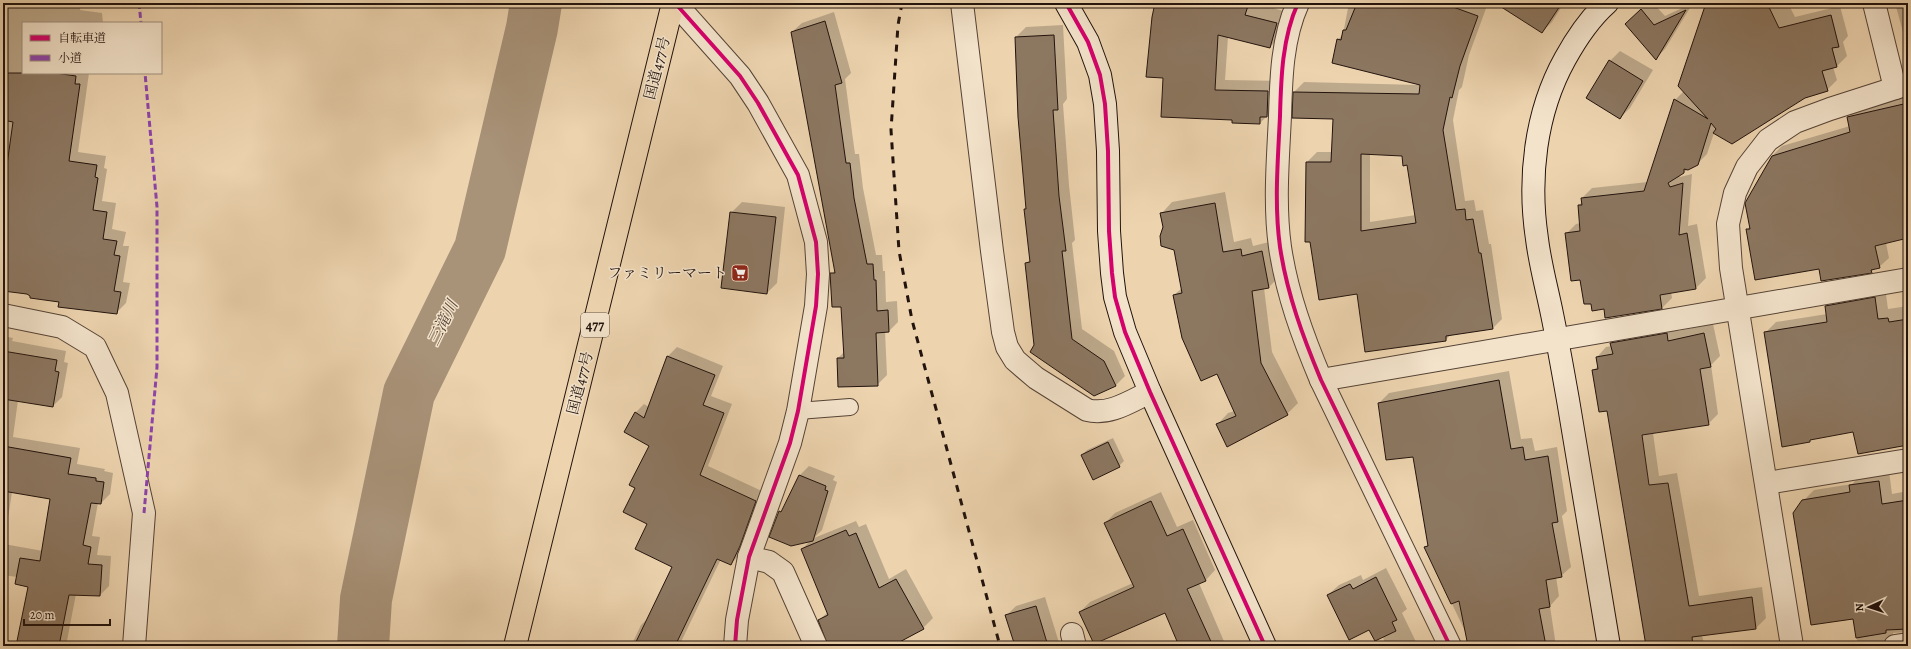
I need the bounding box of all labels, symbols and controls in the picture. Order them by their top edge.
legend [22,22,162,74]
text: 自転車道 [58,30,106,46]
street label: 国道477号 [640,34,674,102]
text: 小道 [58,50,82,66]
place label: ファミリーマート [607,263,727,283]
supermarket icon: ファミリーマート [730,263,750,283]
water label: 三滝川 [423,295,464,349]
road number: 477 [581,313,609,337]
street label: 国道477号 [563,349,597,417]
north arrow [1849,587,1889,627]
scale bar [24,601,110,627]
text: N [1852,603,1867,612]
text: 20 m [30,607,54,623]

